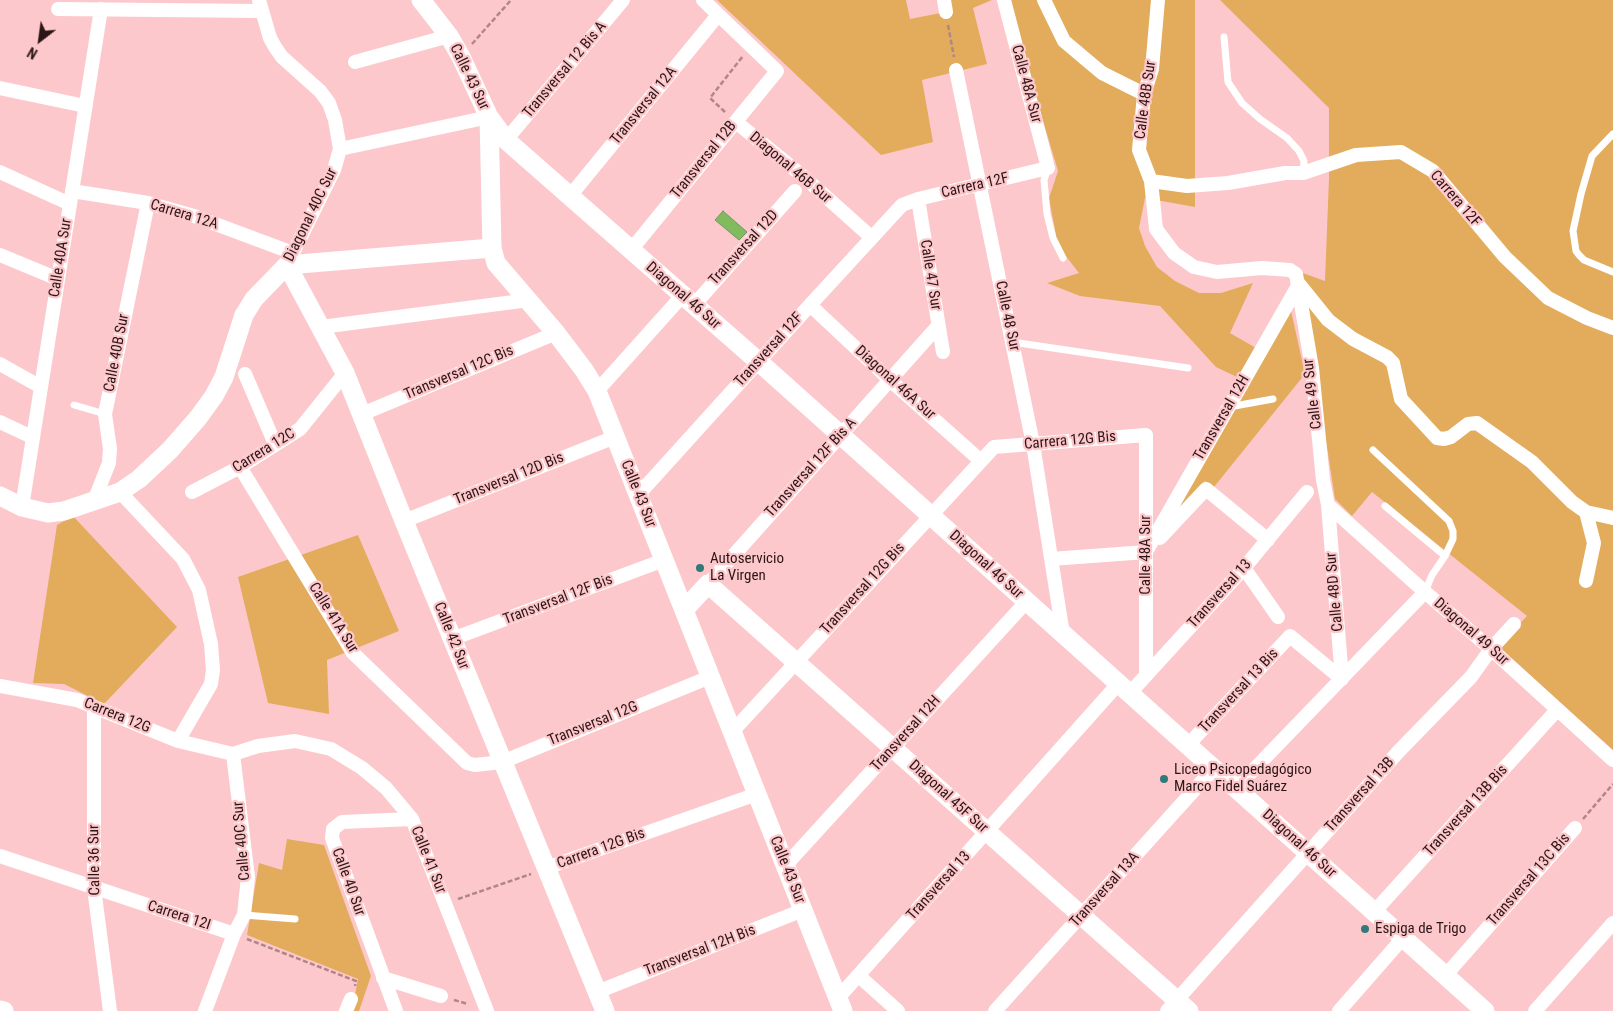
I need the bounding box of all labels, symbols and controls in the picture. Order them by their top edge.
north arrow [15,15,65,65]
street label: Transversal 12 Bis A [519,18,611,122]
street label: Calle 43 Sur [445,41,493,113]
street label: Calle 48A Sur [1007,43,1045,125]
text: N [25,44,40,62]
street label: Calle 48B Sur [1132,60,1160,140]
street label: Transversal 12A [607,63,681,149]
street label: Transversal 12B [667,118,741,202]
street label: Diagonal 46B Sur [745,128,835,208]
street label: Diagonal 40C Sur [281,165,341,265]
street label: Carrera 12F [1426,167,1484,231]
street label: Carrera 12F [940,170,1010,202]
street label: Carrera 12A [148,196,220,234]
street label: Transversal 12D [706,207,782,289]
street label: Calle 40A Sur [46,217,76,299]
street label: Calle 47 Sur [916,239,944,311]
street label: Diagonal 46 Sur [642,259,724,333]
street label: Calle 48 Sur [991,279,1023,353]
street label: Transversal 12F [731,309,807,391]
street label: Calle 40B Sur [101,312,133,394]
street label: Transversal 12C Bis [402,342,516,404]
street label: Diagonal 46A Sur [851,342,939,424]
street label: Calle 49 Sur [1300,358,1326,430]
street label: Transversal 12H [1190,372,1254,464]
street label: Transversal 12F Bis A [762,415,860,521]
street label: Carrera 12C [230,425,298,477]
street label: Carrera 12G Bis [1023,428,1117,454]
street label: Transversal 12D Bis [451,449,567,509]
street label: Calle 43 Sur [616,458,660,530]
street label: Calle 48A Sur [1137,515,1155,595]
street label: Diagonal 46 Sur [945,527,1027,603]
street label: Transversal 12G Bis [817,539,909,639]
place label: Autoservicio La Virgen [710,550,784,585]
street label: Calle 48D Sur [1323,552,1347,632]
street label: Transversal 13 [1184,556,1256,632]
marker: Autoservicio La Virgen [694,562,706,574]
street label: Transversal 12F Bis [501,571,615,629]
street label: Calle 41A Sur [304,580,362,656]
street label: Diagonal 49 Sur [1430,595,1512,669]
street label: Calle 42 Sur [429,600,473,672]
street label: Transversal 13 Bis [1195,645,1283,737]
street label: Transversal 12H [867,692,945,776]
street label: Carrera 12G [81,694,153,738]
street label: Transversal 12G [545,698,641,750]
street label: Transversal 13B [1322,754,1398,836]
street label: Diagonal 45F Sur [905,757,991,837]
place label: Liceo Psicopedagógico Marco Fidel Suárez [1174,761,1312,796]
street label: Transversal 13B Bis [1420,762,1512,860]
marker: Liceo Psicopedagógico Marco Fidel Suárez [1158,773,1170,785]
street label: Calle 40C Sur [230,801,254,881]
street label: Diagonal 46 Sur [1258,806,1340,882]
street label: Calle 36 Sur [85,824,105,896]
street label: Calle 41 Sur [406,824,450,896]
street label: Carrera 12G Bis [555,825,647,873]
street label: Transversal 13C Bis [1484,830,1574,930]
street label: Calle 43 Sur [765,834,809,906]
street label: Calle 40 Sur [327,846,369,918]
street label: Transversal 13 [903,848,975,924]
street label: Transversal 13A [1066,849,1144,931]
street label: Carrera 12I [145,897,213,935]
place label: Espiga de Trigo [1375,920,1466,938]
street label: Transversal 12H Bis [642,922,758,980]
marker: Espiga de Trigo [1359,923,1371,935]

